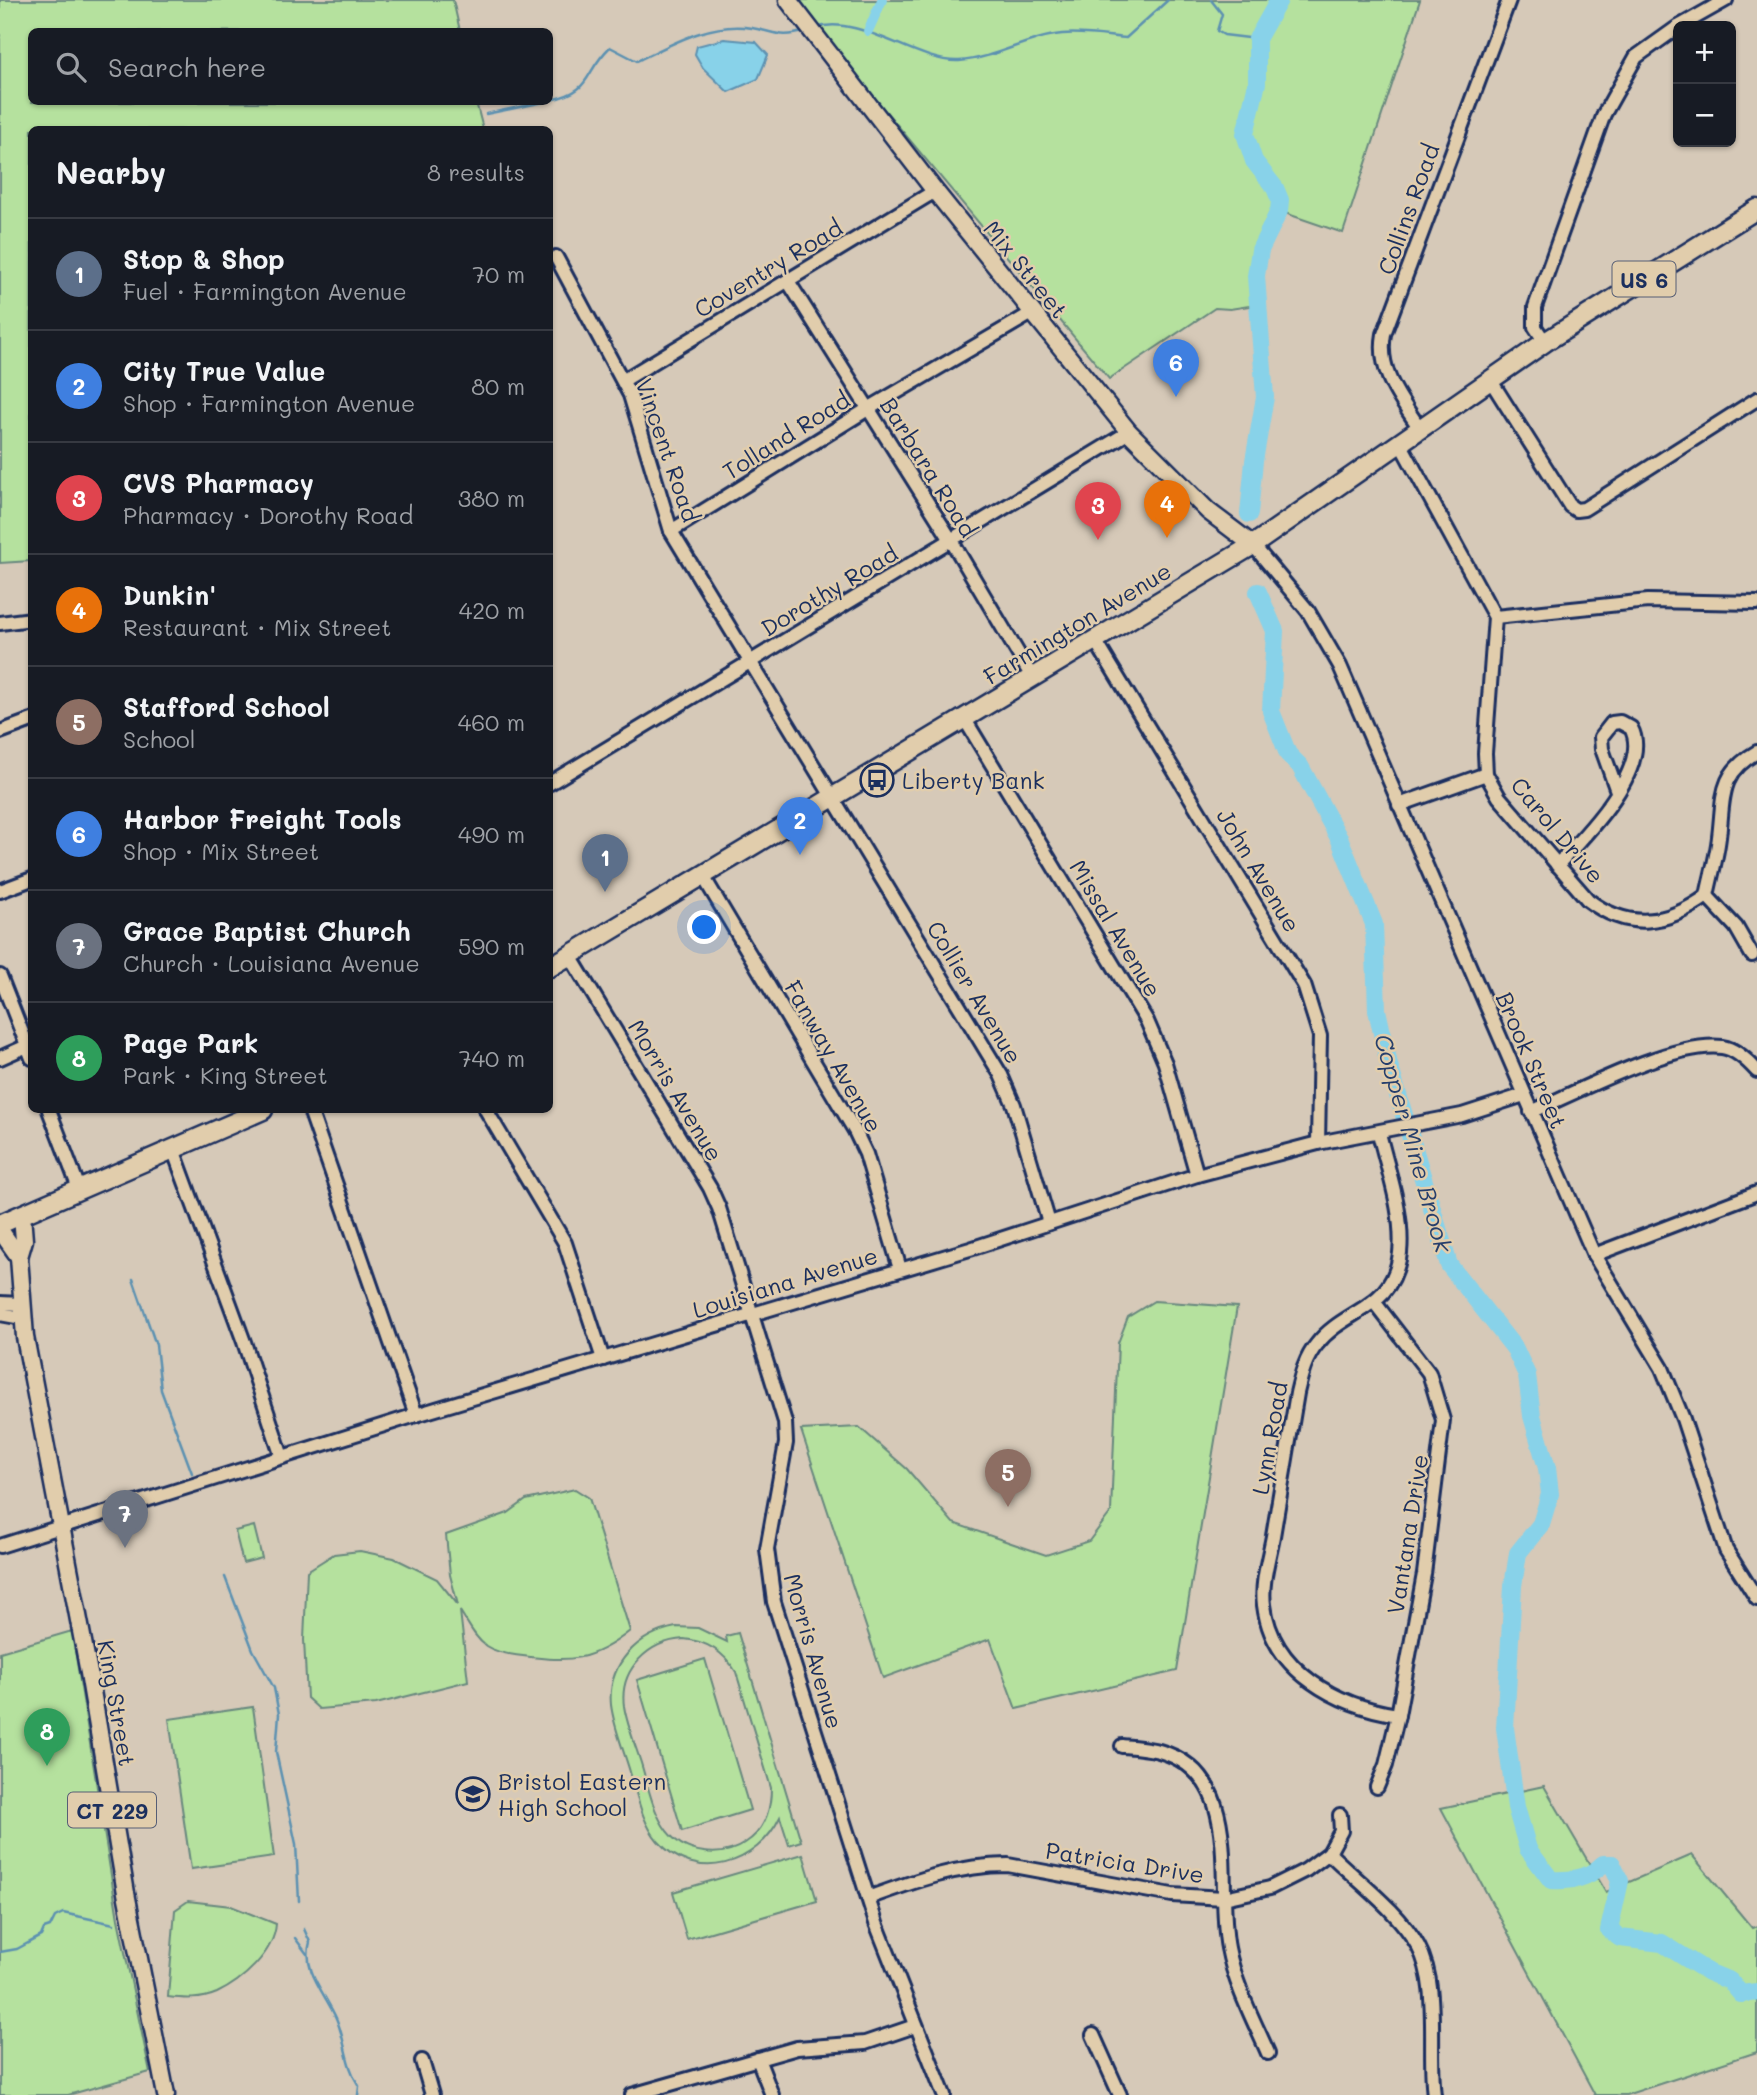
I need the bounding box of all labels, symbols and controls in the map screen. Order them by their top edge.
map controls [1673,21,1736,147]
button: + [1673,21,1736,84]
search box [28,28,553,105]
icon: search [52,48,90,86]
text: Search here [108,50,266,84]
button: − [1673,84,1736,147]
street label: Collins Road [1370,139,1446,279]
text: Nearby [56,152,166,192]
text: 8 results [427,157,525,187]
street label: Coventry Road [688,212,848,324]
street label: Mix Street [977,214,1075,324]
text: Stop & Shop [123,242,285,276]
text: 1 [74,259,84,289]
text: 70 m [472,259,525,289]
road number: US 6 [1612,262,1676,296]
text: Fuel · Farmington Avenue [123,276,407,306]
pin: 6 [1153,339,1199,397]
text: City True Value [123,354,325,388]
text: 2 [73,371,85,401]
text: 80 m [471,371,525,401]
street label: Vincent Road [629,374,707,526]
street label: Tolland Road [717,384,855,486]
text: Shop · Farmington Avenue [123,388,415,418]
street label: Barbara Road [874,391,984,543]
text: CVS Pharmacy [123,466,314,500]
pin: 4 [1144,480,1190,538]
pin: 3 [1075,482,1121,540]
text: 3 [72,483,86,513]
text: 380 m [458,483,525,513]
text: Pharmacy · Dorothy Road [123,500,413,530]
street label: Dorothy Road [755,537,903,643]
street label: Farmington Avenue [978,555,1176,691]
text: Dunkin' [123,578,216,612]
text: 4 [72,595,86,625]
text: 420 m [459,595,525,625]
text: Restaurant · Mix Street [123,612,391,642]
text: Stafford School [123,690,330,724]
text: 5 [72,707,86,737]
text: 460 m [458,707,525,737]
text: School [123,724,196,754]
bus stop icon: Liberty Bank [858,761,896,799]
place label: Liberty Bank [902,765,1045,795]
street label: Carol Drive [1505,771,1611,889]
pin: 2 [777,797,823,855]
text: Harbor Freight Tools [123,802,402,836]
street label: John Avenue [1210,803,1308,937]
text: 6 [72,819,86,849]
text: 490 m [458,819,525,849]
pin: 1 [582,834,628,892]
text: Shop · Mix Street [123,836,319,866]
street label: Missal Avenue [1063,854,1169,1002]
your location [687,910,721,944]
text: Grace Baptist Church [123,914,411,948]
street label: Collier Avenue [921,915,1029,1069]
text: 7 [73,931,85,961]
text: 590 m [458,931,525,961]
text: Church · Louisiana Avenue [123,948,420,978]
street label: Fanway Avenue [778,974,890,1138]
street label: Brook Street [1490,987,1574,1133]
street label: Morris Avenue [622,1014,730,1166]
text: Page Park [123,1026,258,1060]
water label: Copper Mine Brook [1368,1030,1460,1257]
text: 8 [72,1043,86,1073]
text: 740 m [459,1043,525,1073]
text: Park · King Street [123,1060,328,1090]
street label: Louisiana Avenue [689,1240,881,1324]
street label: Lynn Road [1244,1379,1294,1497]
pin: 5 [985,1449,1031,1507]
street label: Vantana Drive [1380,1452,1434,1616]
pin: 7 [102,1490,148,1548]
street label: Morris Avenue [777,1570,851,1732]
street label: King Street [91,1638,143,1768]
pin: 8 [24,1708,70,1766]
place label: Bristol Eastern High School [498,1766,666,1822]
school or university icon: Bristol Eastern High School [454,1775,492,1813]
road number: CT 229 [68,1792,156,1828]
street label: Patricia Drive [1044,1835,1206,1889]

